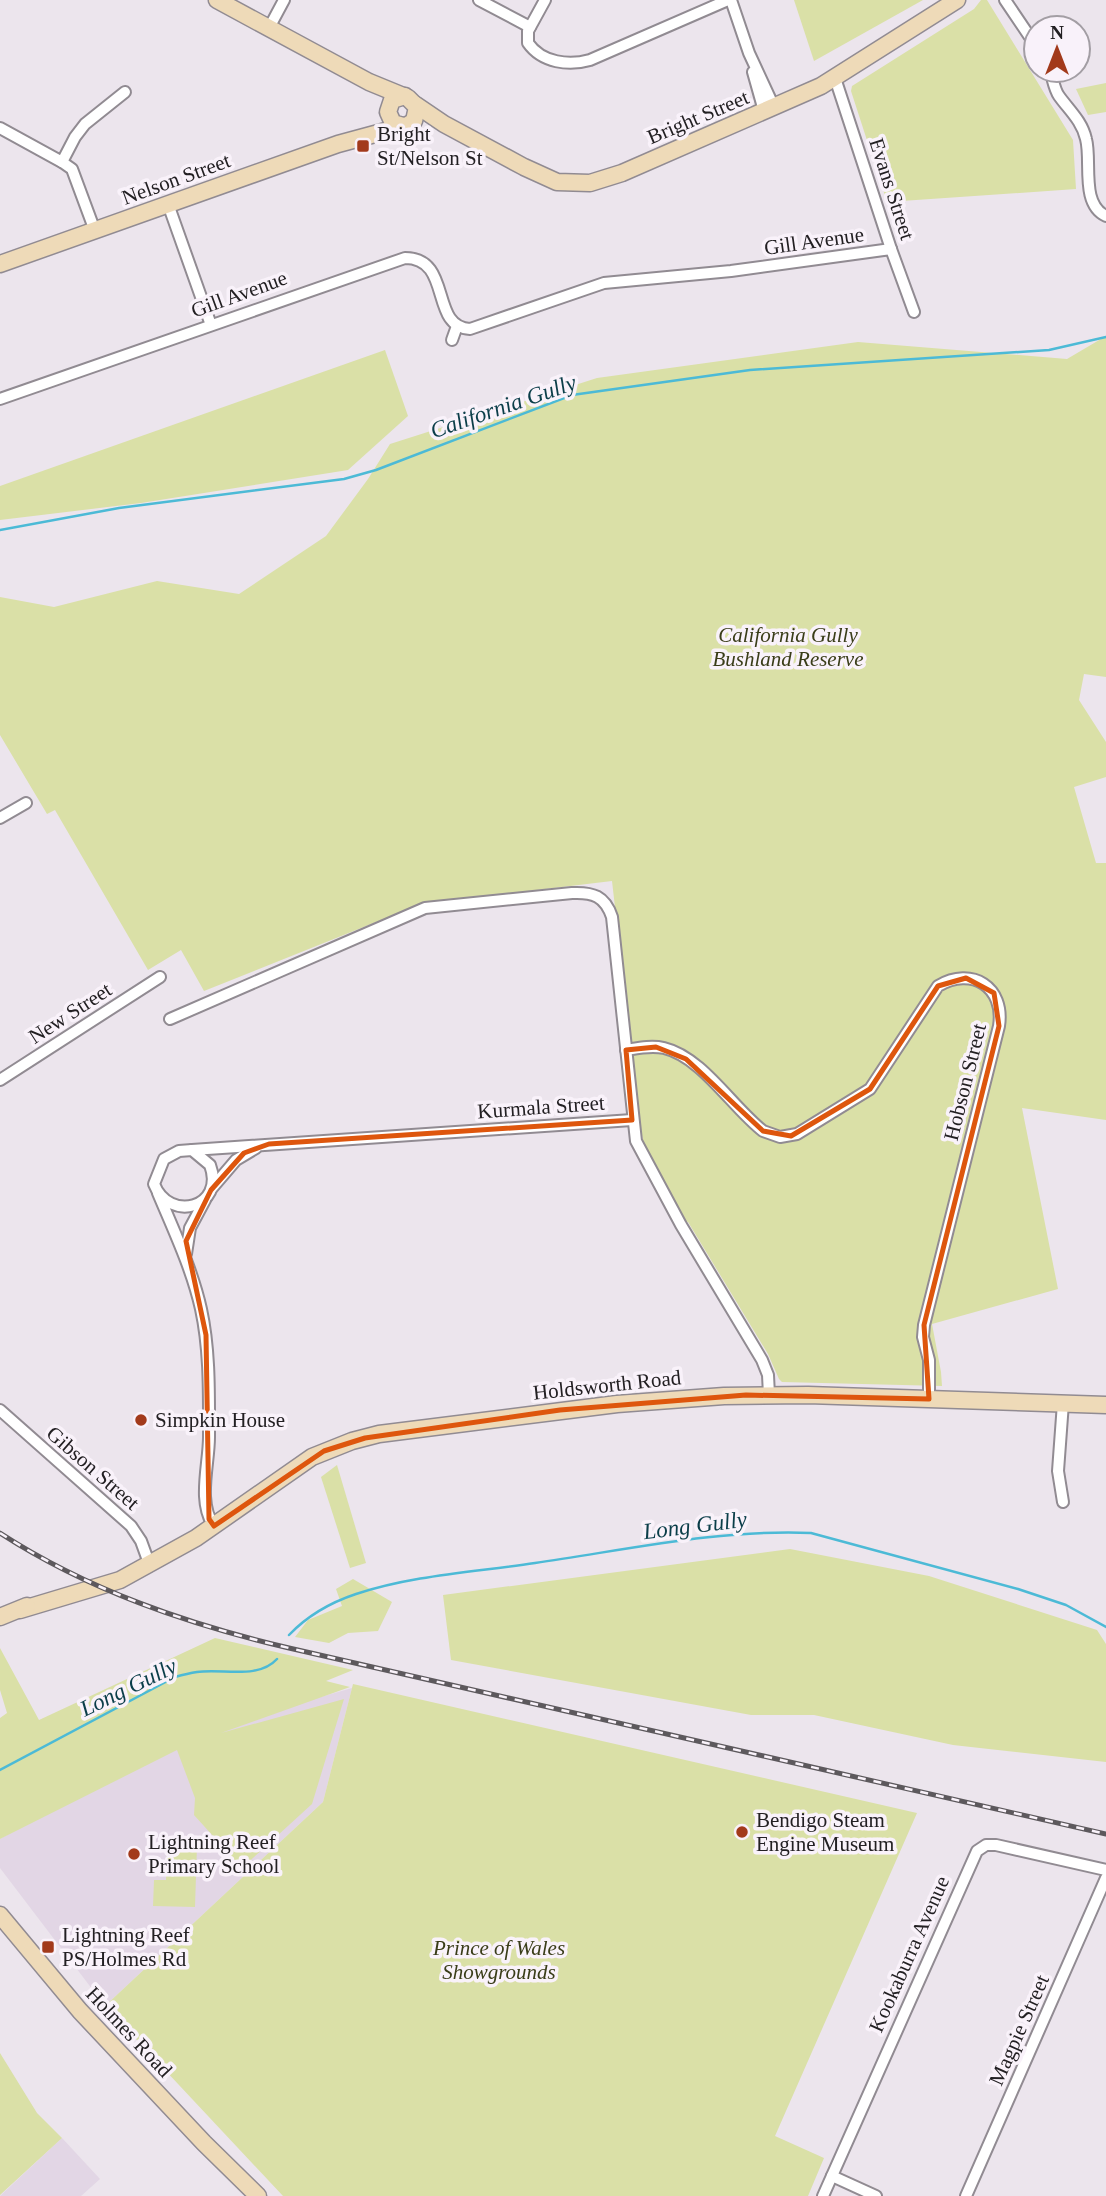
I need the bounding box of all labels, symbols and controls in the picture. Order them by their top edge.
north arrow [1022,14,1092,84]
text: N [1050,22,1064,43]
street label: Bright Street [644,85,753,149]
place label: Bright St/Nelson St [377,122,483,170]
street label: Evans Street [864,135,920,243]
marker: Bright St/Nelson St [355,138,371,154]
street label: Nelson Street [118,148,234,210]
street label: Gill Avenue [763,222,865,260]
street label: Gill Avenue [188,266,290,322]
water label: California Gully [427,370,580,443]
park label: California Gully Bushland Reserve [712,623,864,671]
street label: New Street [24,977,116,1049]
street label: Hobson Street [939,1021,991,1143]
street label: Kurmala Street [476,1091,606,1123]
street label: Holdsworth Road [532,1365,683,1405]
place label: Simpkin House [155,1408,285,1432]
marker: Simpkin House [133,1412,149,1428]
street label: Gibson Street [42,1421,144,1515]
water label: Long Gully [641,1507,749,1544]
water label: Long Gully [75,1653,181,1722]
place label: Bendigo Steam Engine Museum [756,1808,894,1856]
marker: Bendigo Steam Engine Museum [734,1824,750,1840]
place label: Lightning Reef Primary School [148,1830,279,1878]
marker: Lightning Reef Primary School [126,1846,142,1862]
street label: Kookaburra Avenue [864,1872,954,2036]
place label: Lightning Reef PS/Holmes Rd [62,1923,190,1971]
park label: Prince of Wales Showgrounds [432,1936,565,1984]
marker: Lightning Reef PS/Holmes Rd [40,1939,56,1955]
street label: Magpie Street [984,1971,1054,2089]
street label: Holmes Road [81,1982,177,2083]

